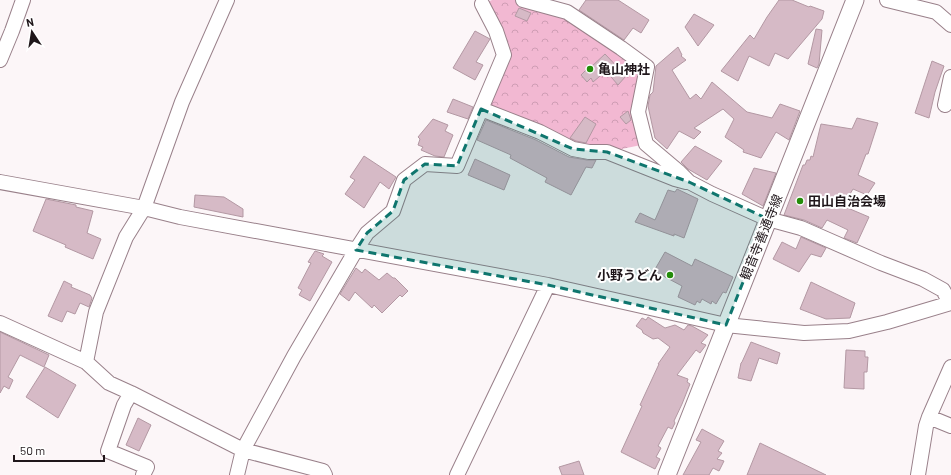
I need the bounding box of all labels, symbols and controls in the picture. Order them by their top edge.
north arrow [12,12,52,52]
text: N [25,15,35,29]
place label: 亀山神社 [598,61,650,77]
marker: 亀山神社 [585,64,595,74]
street label: 観音寺善通寺線 [737,192,785,282]
place label: 田山自治会場 [808,193,886,209]
marker: 田山自治会場 [795,196,805,206]
place label: 小野うどん [597,267,662,283]
marker: 小野うどん [665,270,675,280]
scale bar [14,437,104,463]
text: 50 m [20,443,45,457]

